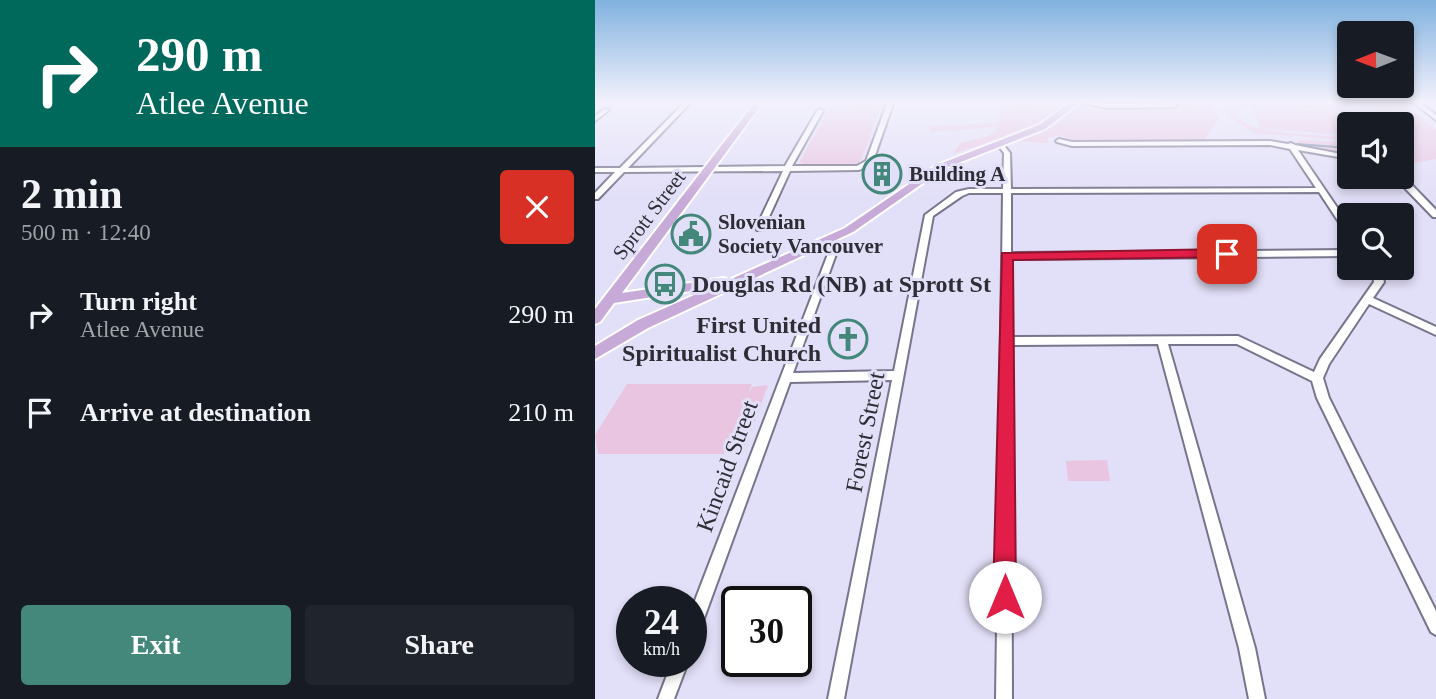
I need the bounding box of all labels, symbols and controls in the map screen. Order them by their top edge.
north arrow [1337,21,1414,98]
map controls [1337,21,1414,280]
text: 290 m [136,27,263,82]
icon: right [21,28,112,119]
text: Atlee Avenue [136,85,309,121]
button: sound [1337,112,1414,189]
building icon: Building A [861,153,903,195]
place label: Building A [909,162,1006,186]
street label: Sprott Street [608,165,690,264]
button: close [500,170,574,244]
text: 2 min [21,171,123,217]
button: search [1337,203,1414,280]
place label: Slovenian Society Vancouver [718,210,883,258]
public building icon: Slovenian Society Vancouver [670,213,712,255]
text: 500 m · 12:40 [21,220,151,245]
pin [1197,224,1257,284]
icon: arrive [1208,235,1246,273]
bus stop icon: Douglas Rd (NB) at Sprott St [644,263,686,305]
place label: Douglas Rd (NB) at Sprott St [692,271,991,297]
text: Turn right [80,287,197,316]
icon: right [21,296,59,334]
text: 290 m [508,300,574,329]
place label: First United Spiritualist Church [622,312,822,366]
text: Atlee Avenue [80,317,204,342]
church icon: First United Spiritualist Church [827,318,869,360]
street label: Forest Street [841,369,889,494]
icon: arrive [21,394,59,432]
street label: Kincaid Street [691,396,763,535]
text: Arrive at destination [80,398,311,427]
text: 210 m [508,398,574,427]
position arrow [968,560,1042,634]
speed limit sign: 30 [721,586,812,677]
text: 24 [644,603,679,642]
button: Exit [21,605,291,685]
button: Share [305,605,574,685]
text: km/h [643,639,680,659]

